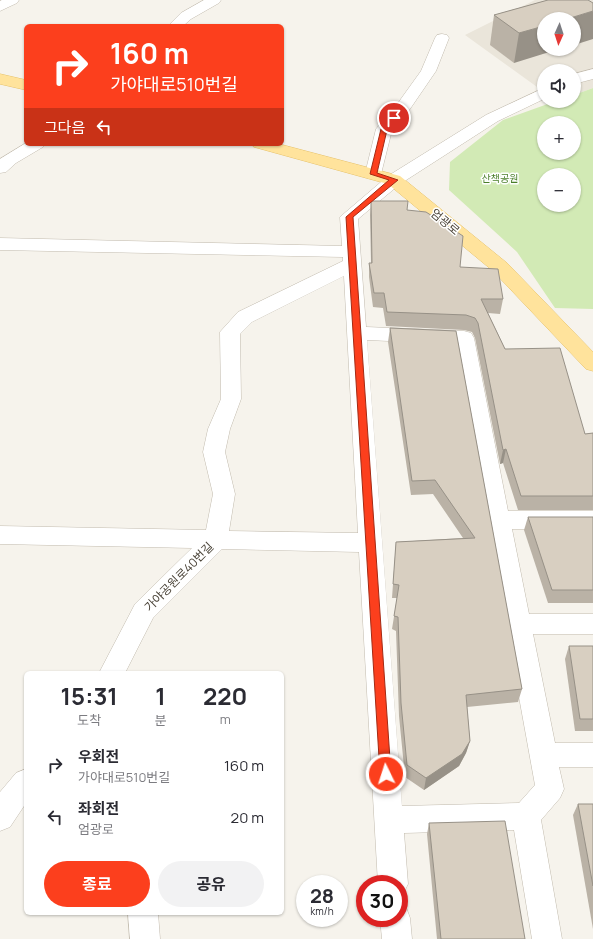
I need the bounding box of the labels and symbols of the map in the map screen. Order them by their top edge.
north arrow [537,12,581,56]
pin [377,101,411,135]
park label: 산책공원 [482,171,518,185]
street label: 엄광로 [427,204,463,239]
street label: 가야공원로40번길 [140,538,217,615]
position arrow [365,753,407,795]
speed limit sign: 30 [356,875,408,927]

